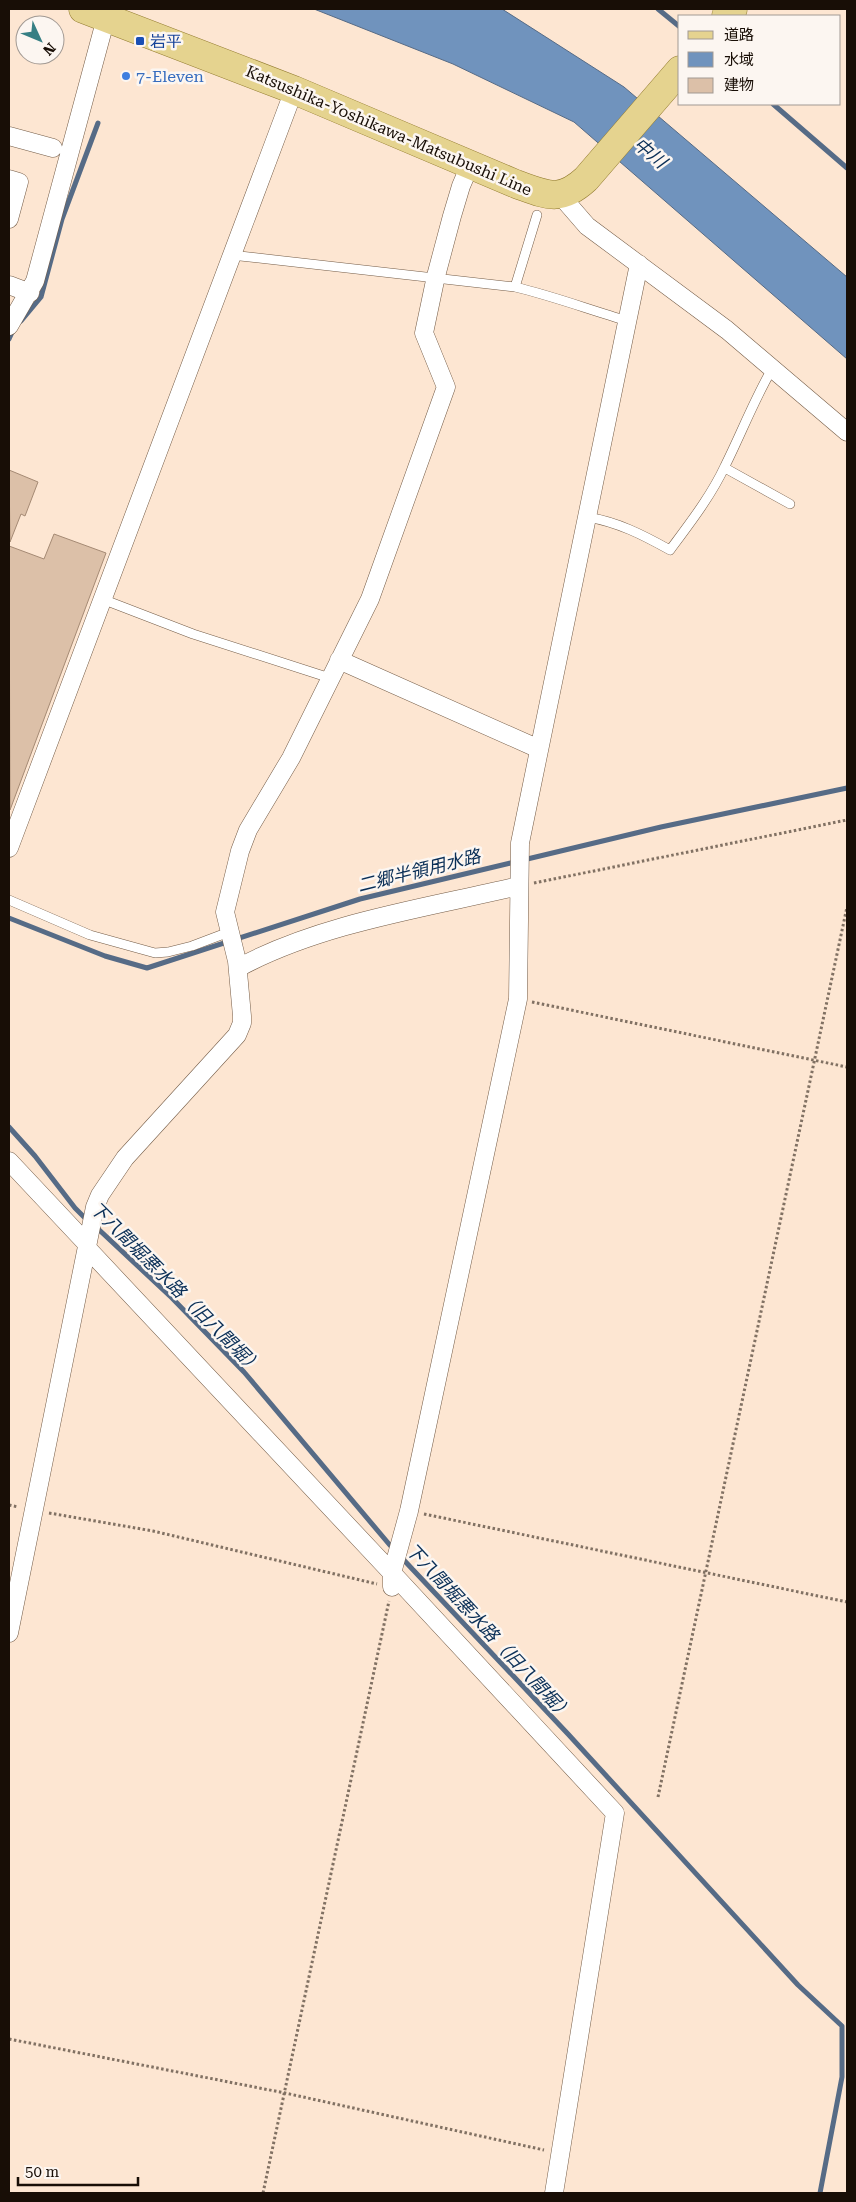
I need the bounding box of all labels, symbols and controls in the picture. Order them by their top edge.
north arrow [15,15,65,65]
legend [678,15,841,105]
text: 道路 [724,26,754,44]
place label: 岩平 [150,32,182,51]
marker: 岩平 [134,35,146,47]
text: N [40,40,59,59]
text: 水域 [724,51,754,69]
street label: Katsushika-Yoshikawa-Matsubushi Line [243,61,535,200]
place label: 7-Eleven [136,67,204,86]
marker: 7-Eleven [120,70,132,82]
text: 建物 [724,76,754,94]
water label: 中川 [630,133,672,174]
water label: 二郷半領用水路 [355,845,484,896]
water label: 下八間堀悪水路（旧八間堀） [86,1197,267,1378]
water label: 下八間堀悪水路（旧八間堀） [402,1539,577,1724]
scale bar [18,2154,138,2186]
text: 50 m [25,2163,60,2181]

